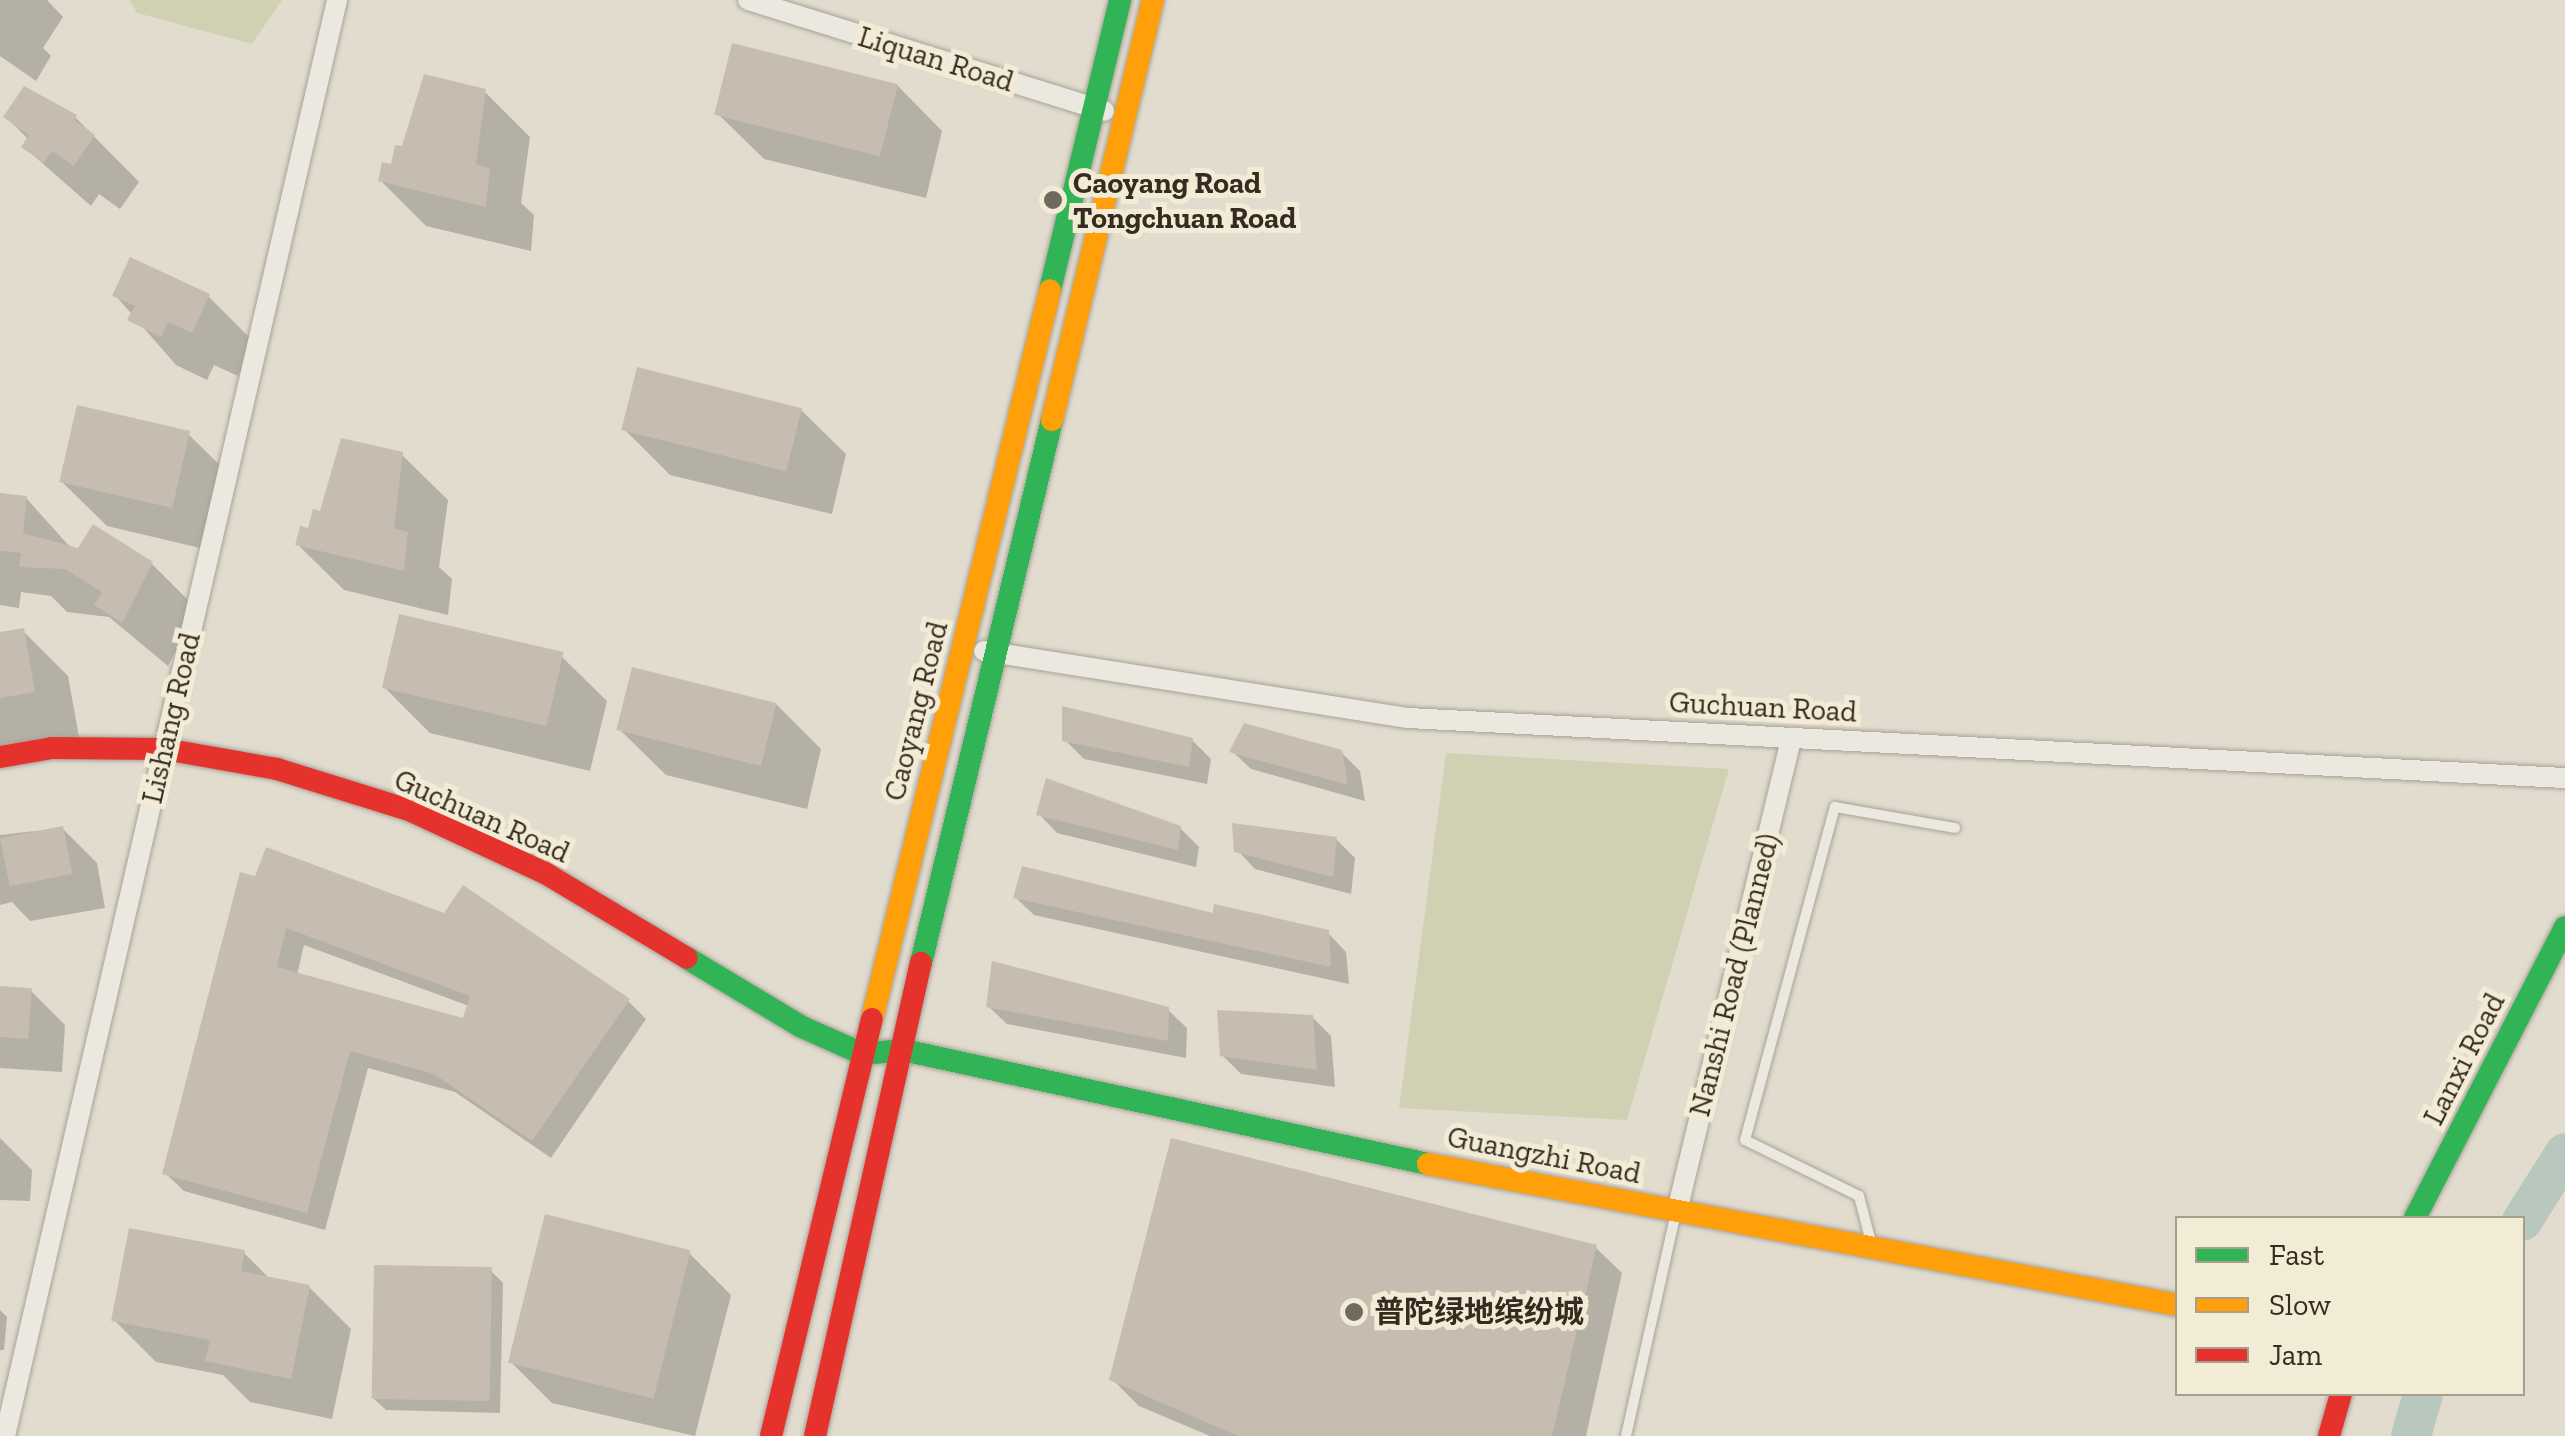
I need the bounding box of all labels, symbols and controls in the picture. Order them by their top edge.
street label: Liquan Road [854,18,1018,100]
place label: Caoyang Road Tongchuan Road [1073,165,1296,236]
marker: Caoyang Road Tongchuan Road [1042,189,1064,211]
street label: Caoyang Road [876,618,956,804]
street label: Lishang Road [134,629,208,807]
street label: Guchuan Road [1668,684,1858,730]
street label: Guchuan Road [389,761,575,871]
street label: Nanshi Road (Planned) [1681,830,1787,1120]
street label: Lanxi Road [2415,987,2513,1131]
street label: Guangzhi Road [1444,1119,1644,1191]
legend [2175,1216,2525,1396]
text: Fast [2269,1237,2324,1273]
text: Slow [2269,1287,2331,1323]
place label: 普陀绿地缤纷城 [1374,1294,1584,1330]
marker: 普陀绿地缤纷城 [1343,1301,1365,1323]
text: Jam [2269,1337,2322,1373]

